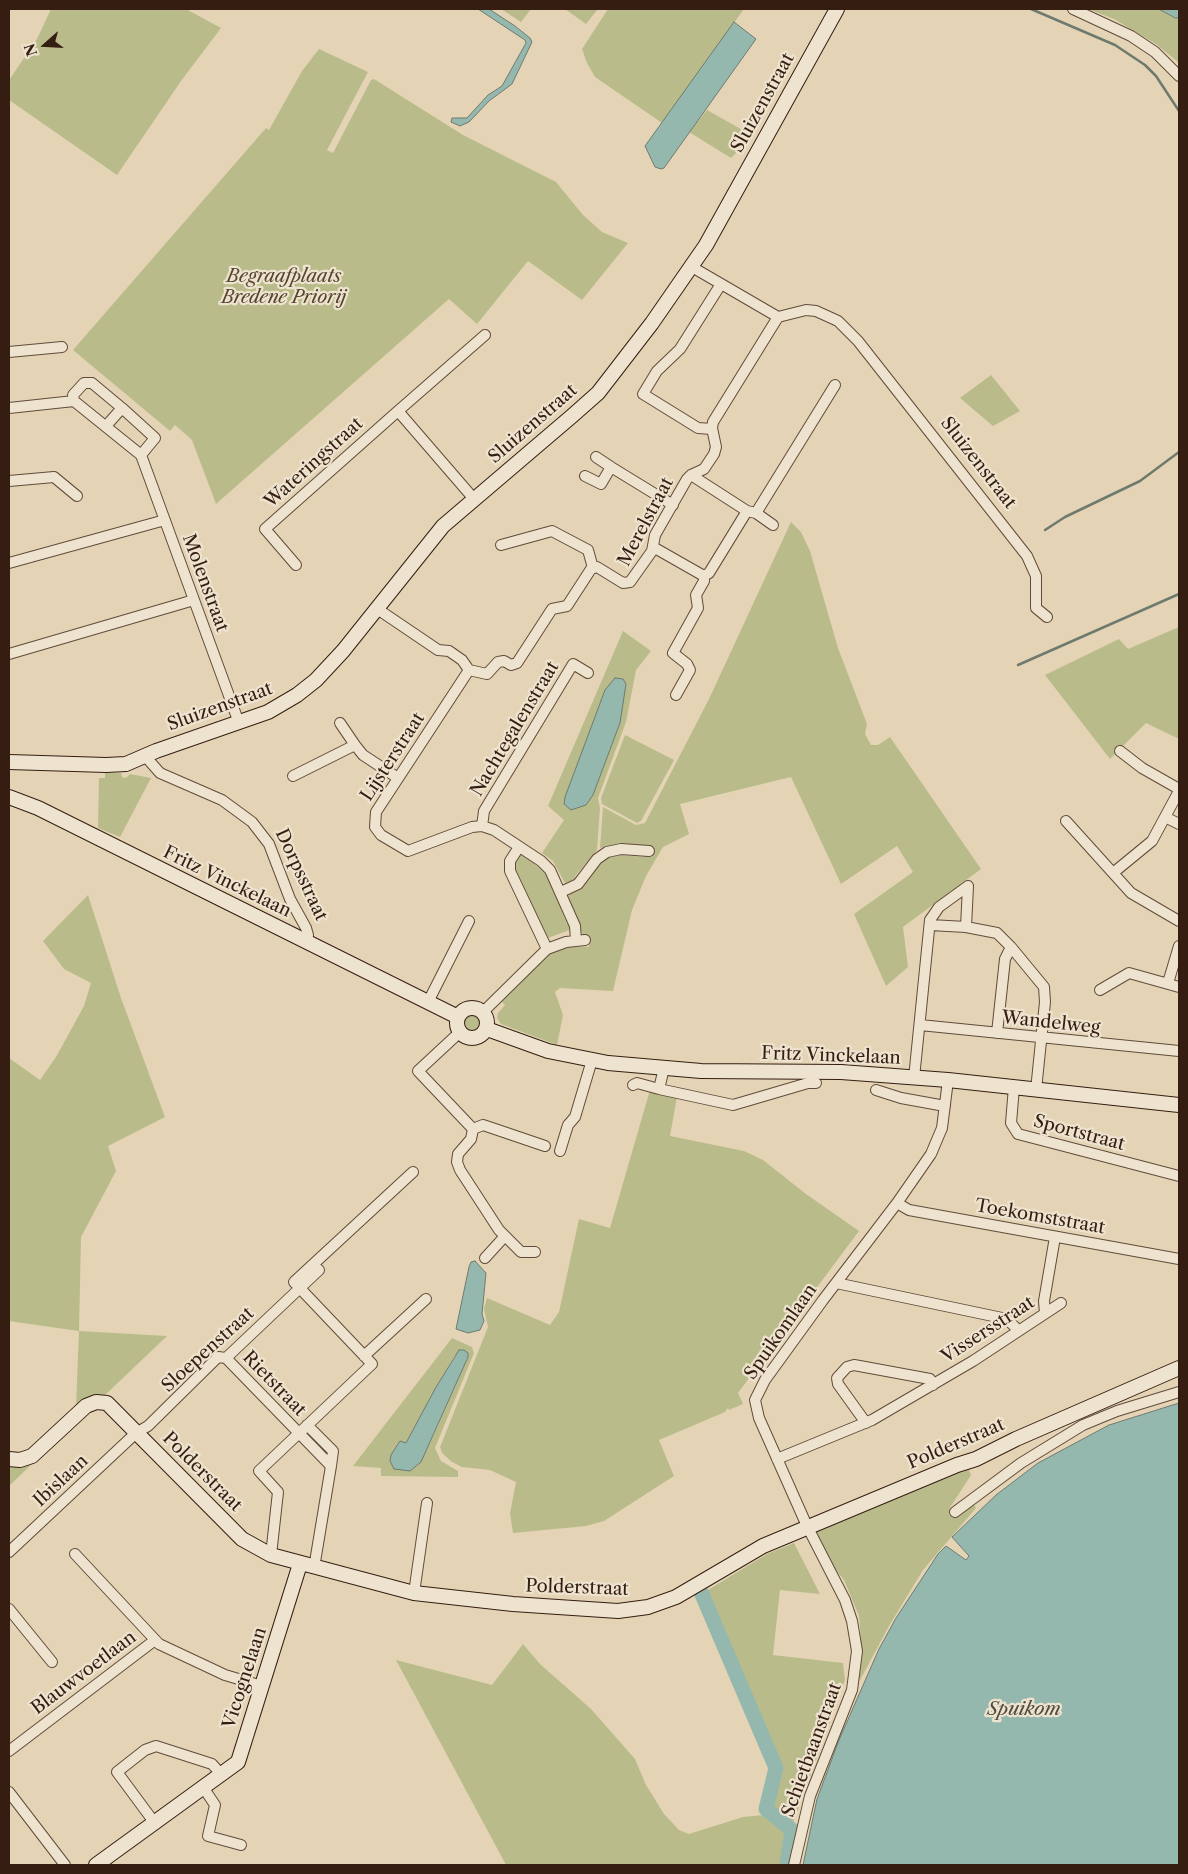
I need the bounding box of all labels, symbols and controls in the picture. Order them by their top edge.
north arrow [20,20,70,70]
text: N [20,41,41,59]
street label: Sluizenstraat [727,50,799,156]
park label: Begraafplaats Bredene Priorij [221,266,347,308]
street label: Sluizenstraat [484,380,582,468]
street label: Wateringstraat [260,413,368,513]
street label: Sluizenstraat [936,413,1020,513]
street label: Merelstraat [614,474,678,570]
street label: Molenstraat [177,531,233,635]
street label: Nachtegalenstraat [466,658,564,800]
street label: Sluizenstraat [164,678,276,736]
street label: Lijsterstraat [356,709,430,805]
street label: Dorpsstraat [270,826,332,924]
street label: Fritz Vinckelaan [159,842,295,922]
street label: Wandelweg [1001,1007,1101,1039]
street label: Fritz Vinckelaan [761,1043,901,1069]
street label: Sportstraat [1031,1110,1127,1156]
street label: Toekomststraat [973,1195,1107,1239]
street label: Spuikomlaan [740,1280,822,1384]
street label: Vissersstraat [937,1292,1039,1368]
street label: Sloepenstraat [157,1303,259,1397]
street label: Rietstraat [238,1347,310,1421]
street label: Polderstraat [904,1414,1008,1474]
street label: Polderstraat [158,1428,246,1516]
street label: Ibislaan [29,1450,93,1512]
street label: Polderstraat [525,1575,629,1601]
street label: Vicognelaan [218,1625,272,1731]
street label: Blauwvoetlaan [27,1627,141,1719]
street label: Schietbaanstraat [778,1680,846,1820]
water label: Spuikom [987,1699,1061,1721]

